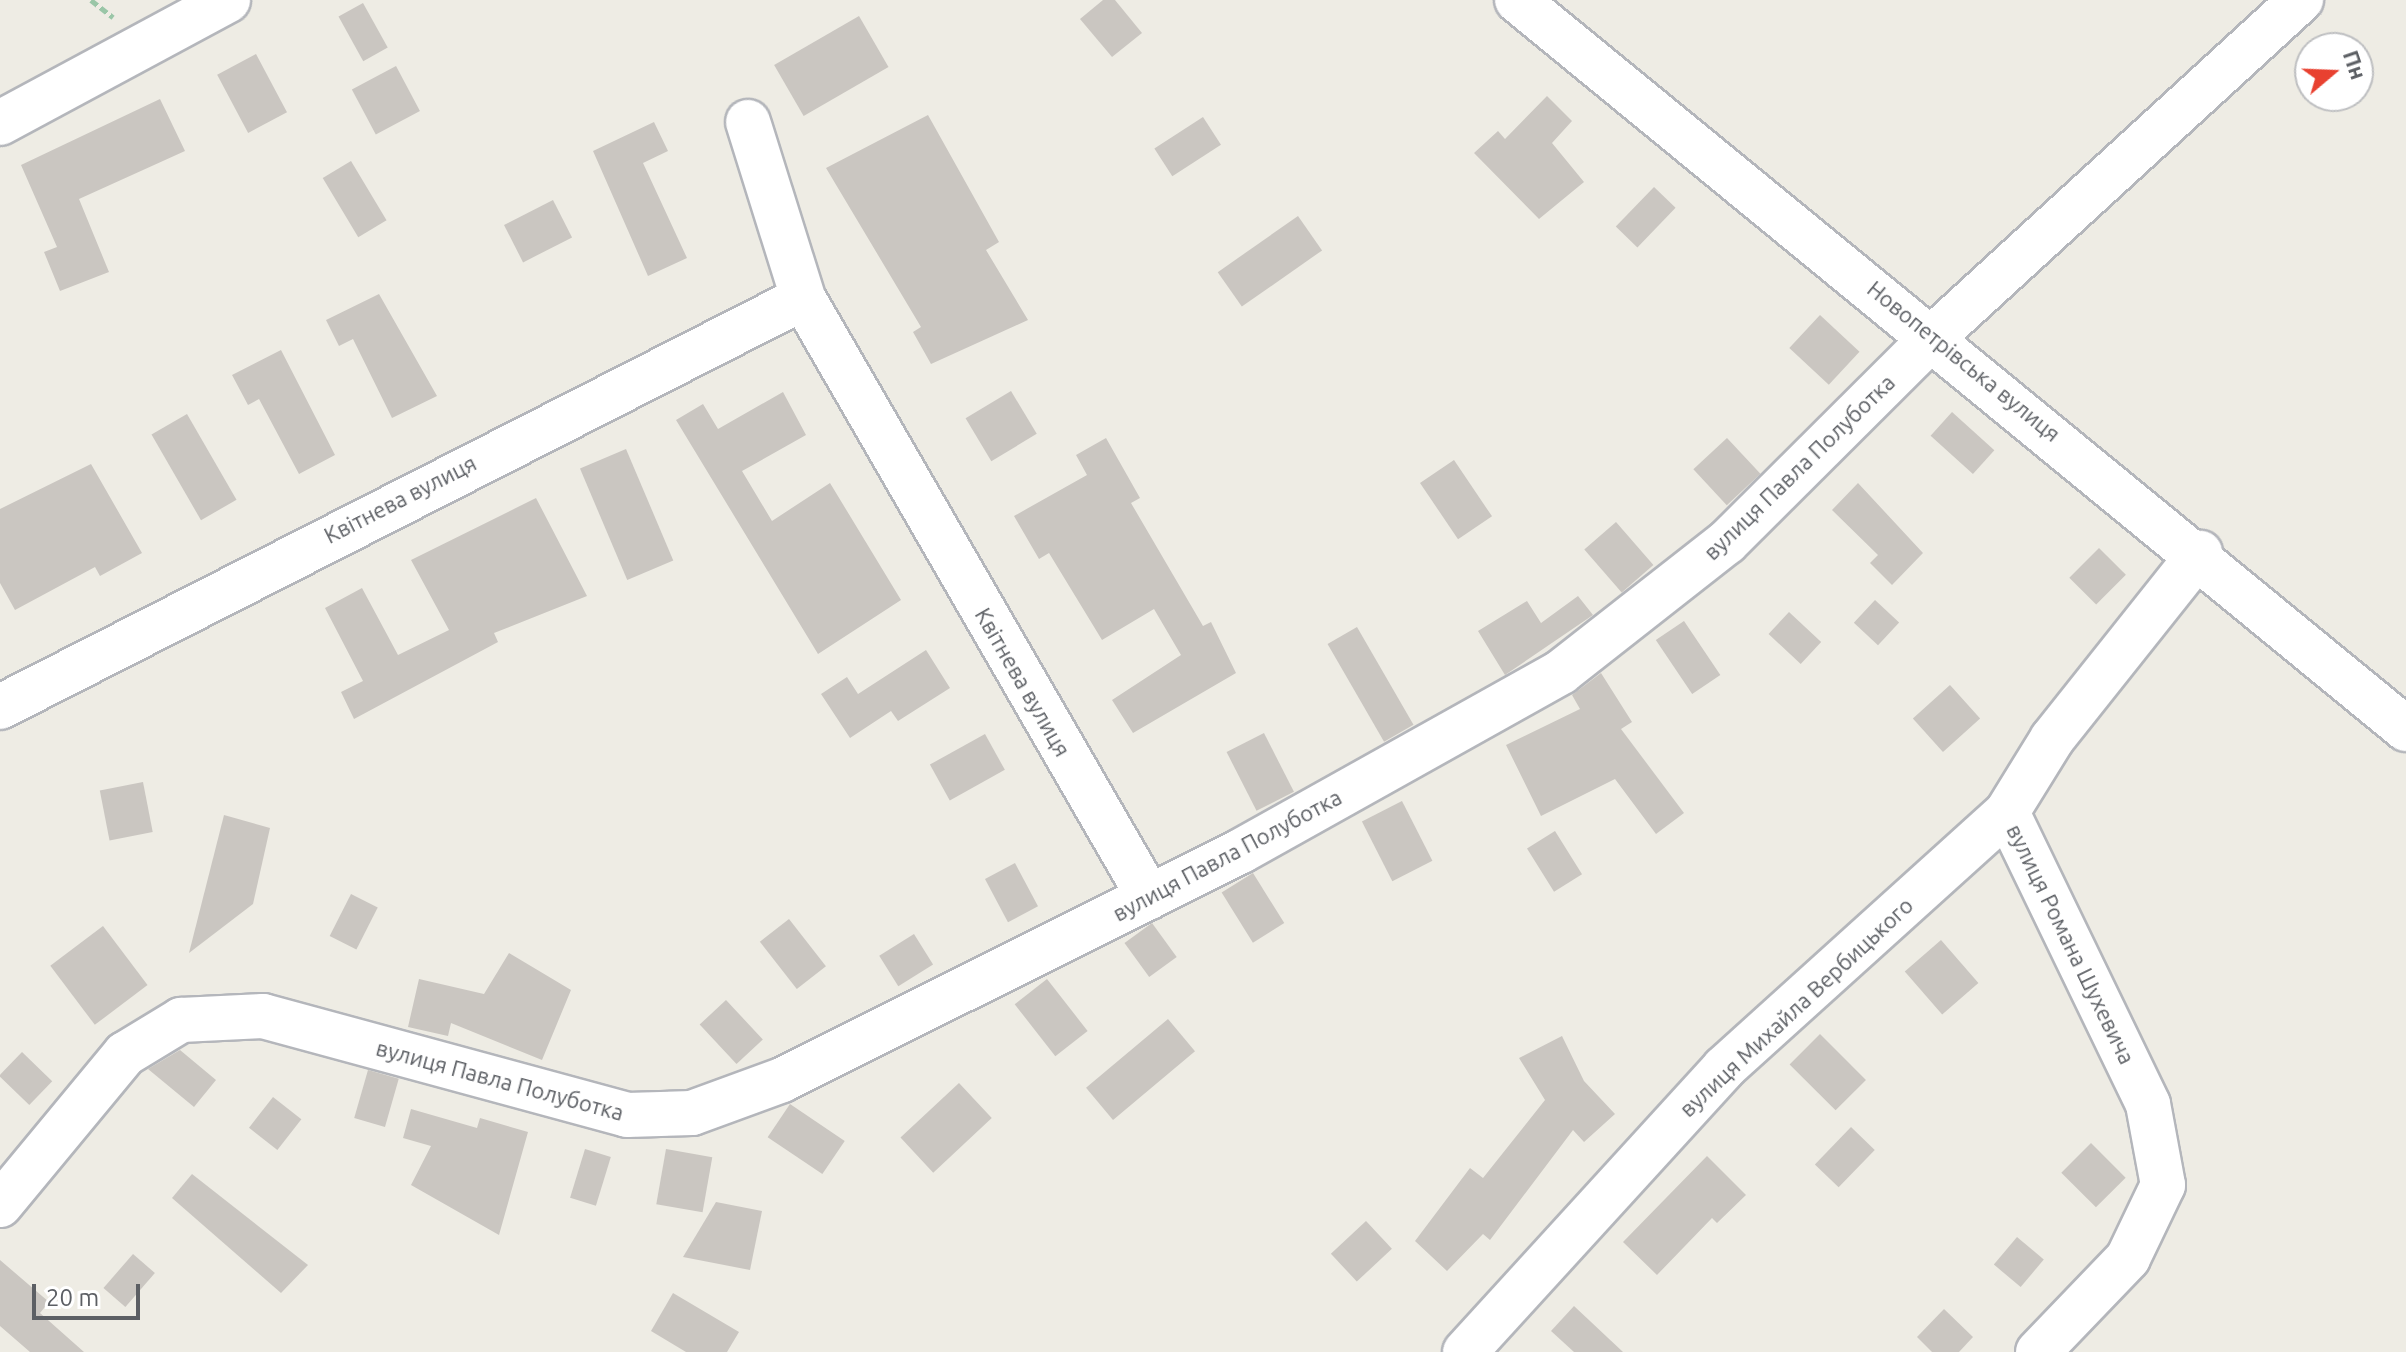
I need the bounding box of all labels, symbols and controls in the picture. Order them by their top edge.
north arrow [2294,32,2374,112]
text: Пн [2339,47,2372,82]
street label: Новопетрівська вулиця [1862,275,2066,447]
street label: вулиця Павла Полуботка [1698,369,1900,565]
street label: Квітнева вулиця [320,449,480,549]
street label: Квітнева вулиця [970,603,1076,761]
street label: вулиця Павла Полуботка [1108,783,1346,927]
street label: вулиця Романа Шухевича [2001,820,2141,1068]
street label: вулиця Михайла Вербицького [1674,892,1918,1122]
street label: вулиця Павла Полуботка [373,1034,627,1126]
scale bar [36,1268,144,1318]
text: 20 m [46,1284,99,1311]

